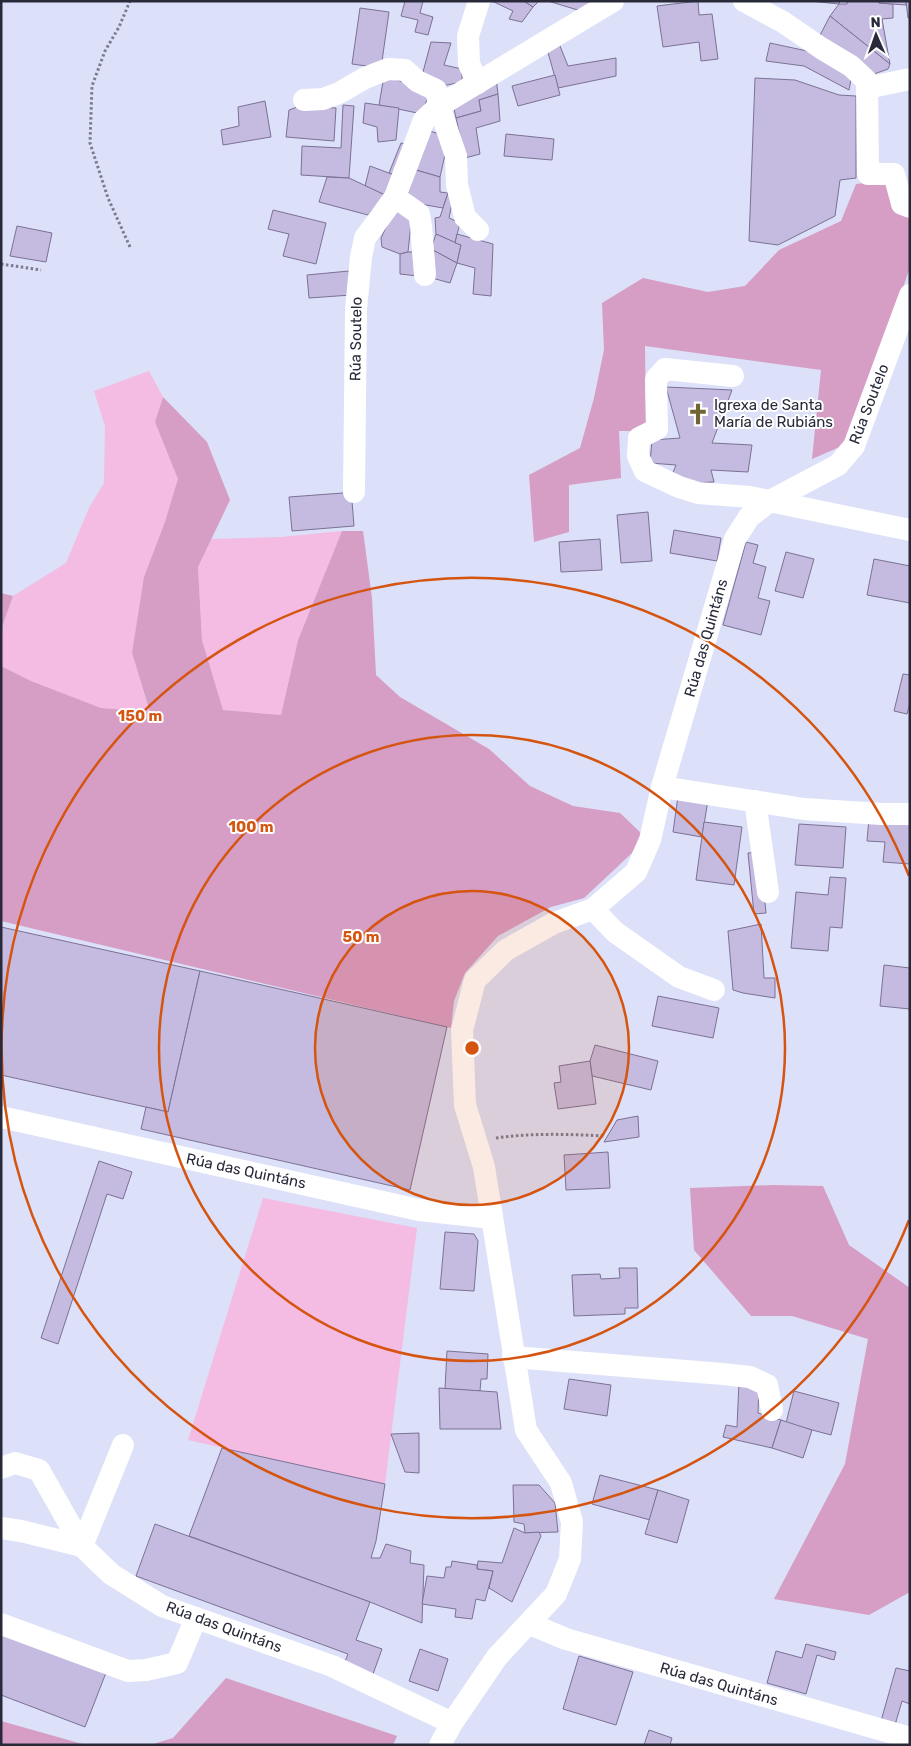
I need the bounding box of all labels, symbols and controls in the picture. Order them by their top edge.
north arrow [851,10,901,60]
text: N [870,14,881,31]
street label: Rúa Soutelo [346,297,366,381]
street label: Rúa Soutelo [845,361,893,447]
place label: Igrexa de Santa María de Rubiáns [714,396,833,431]
church icon: Igrexa de Santa María de Rubiáns [685,401,711,427]
street label: Rúa das Quintáns [681,577,732,699]
text: 150 m [118,707,162,725]
text: 100 m [229,818,273,836]
text: 50 m [343,928,379,946]
centre of rings [463,1039,481,1057]
street label: Rúa das Quintáns [184,1150,308,1193]
street label: Rúa das Quintáns [164,1598,285,1656]
street label: Rúa das Quintáns [658,1659,780,1710]

